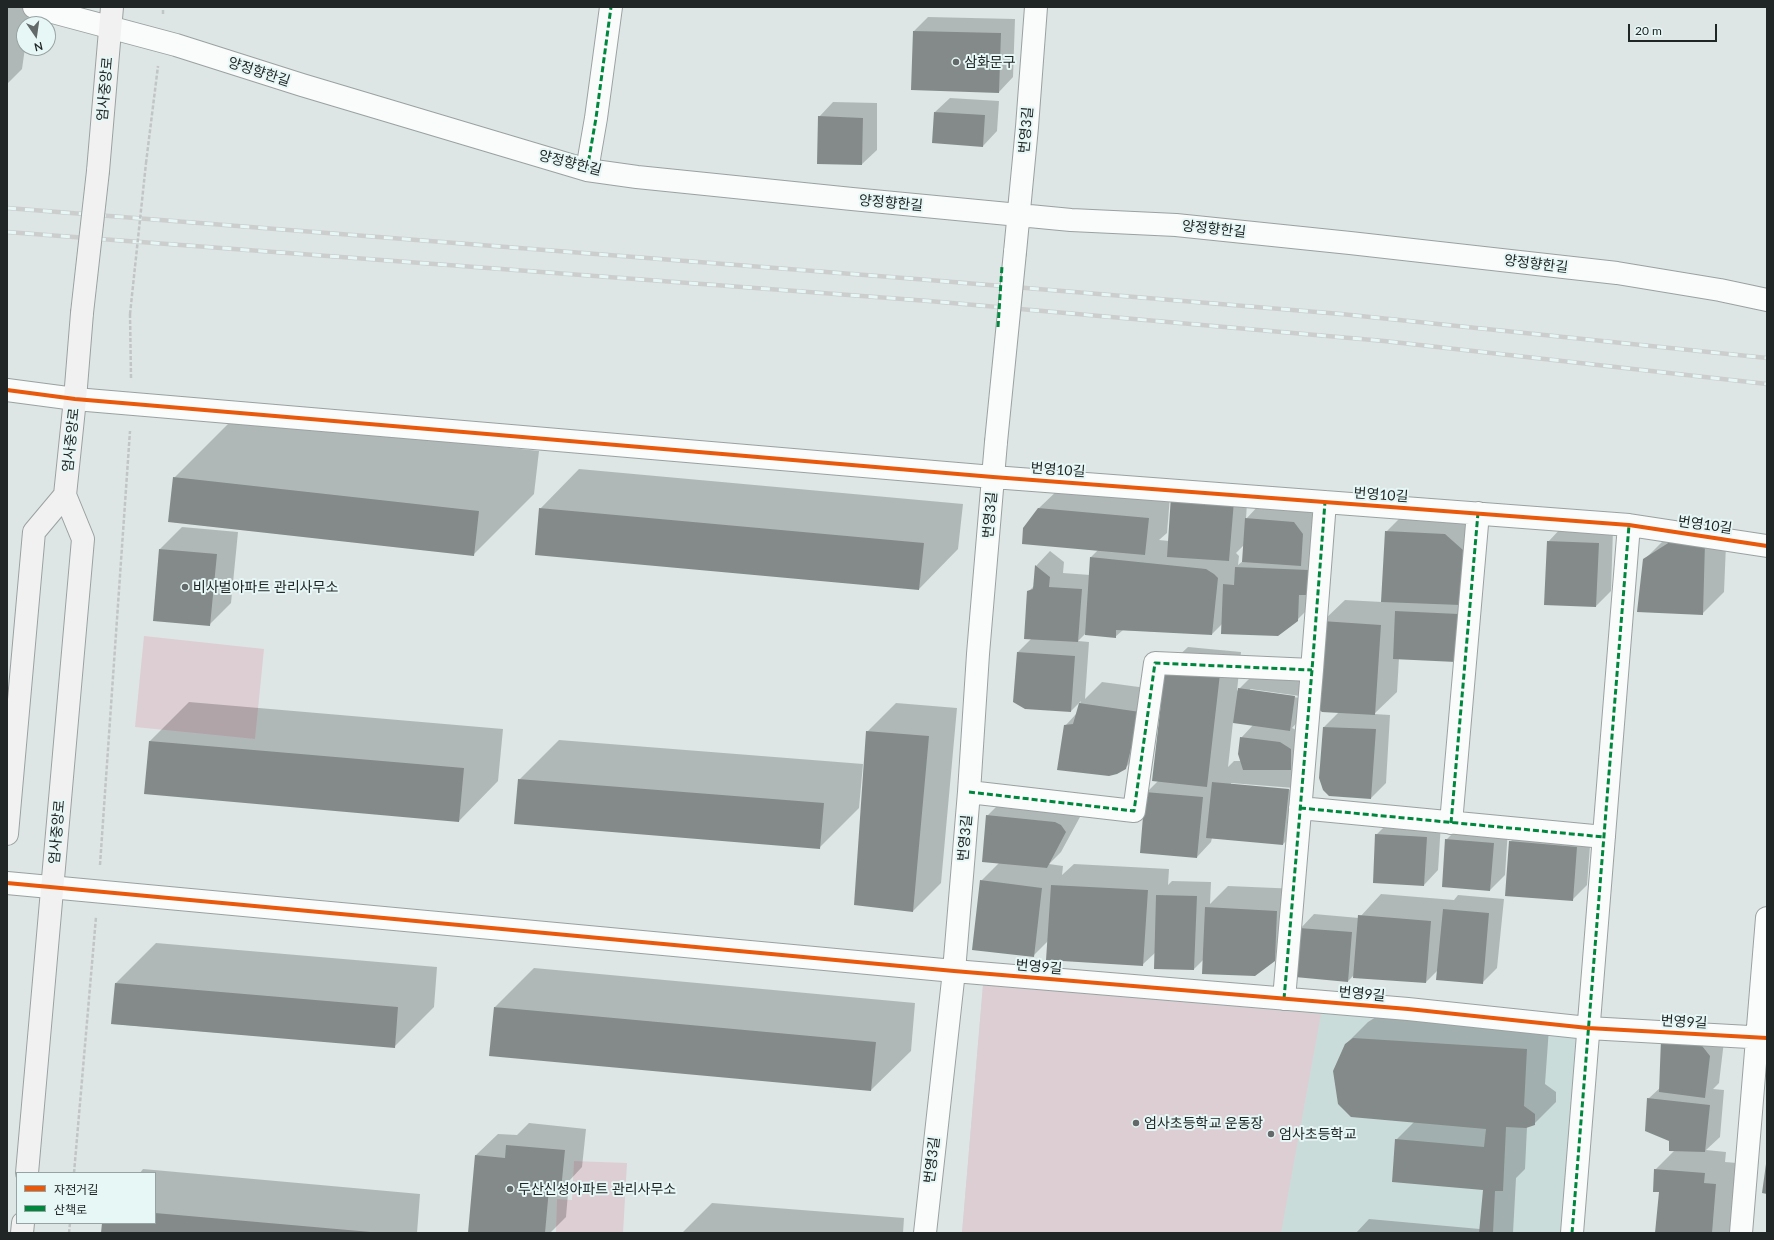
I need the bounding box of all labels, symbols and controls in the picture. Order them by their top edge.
north arrow [16,16,56,56]
scale bar [1630,16,1719,42]
text: 20 m [1635,23,1662,38]
text: N [33,40,44,54]
street label: 양정향한길 [226,54,292,90]
place label: 삼화문구 [964,54,1016,70]
street label: 엄사중앙로 [94,56,116,122]
marker: 삼화문구 [951,57,961,67]
street label: 번영3길 [1016,106,1036,154]
street label: 양정향한길 [537,147,603,179]
street label: 양정향한길 [858,192,924,214]
street label: 양정향한길 [1181,217,1247,241]
street label: 양정향한길 [1503,252,1569,276]
street label: 엄사중앙로 [59,407,83,473]
street label: 번영10길 [1030,460,1086,480]
street label: 번영10길 [1353,485,1409,505]
street label: 번영3길 [980,491,1000,539]
street label: 번영10길 [1677,513,1733,537]
place label: 비사벌아파트 관리사무소 [193,579,338,595]
marker: 비사벌아파트 관리사무소 [180,582,190,592]
street label: 엄사중앙로 [46,799,68,865]
street label: 번영3길 [955,814,975,862]
street label: 번영9길 [1015,957,1063,977]
street label: 번영9길 [1338,984,1386,1004]
street label: 번영9길 [1660,1012,1708,1032]
place label: 엄사초등학교 운동장 [1144,1115,1264,1131]
marker: 엄사초등학교 운동장 [1131,1118,1141,1128]
place label: 엄사초등학교 [1279,1126,1356,1142]
marker: 엄사초등학교 [1266,1129,1276,1139]
street label: 번영3길 [921,1136,943,1184]
legend [16,1172,156,1224]
place label: 두산신성아파트 관리사무소 [518,1181,676,1197]
text: 자전거길 [54,1182,98,1197]
marker: 두산신성아파트 관리사무소 [505,1184,515,1194]
text: 산책로 [54,1202,87,1217]

